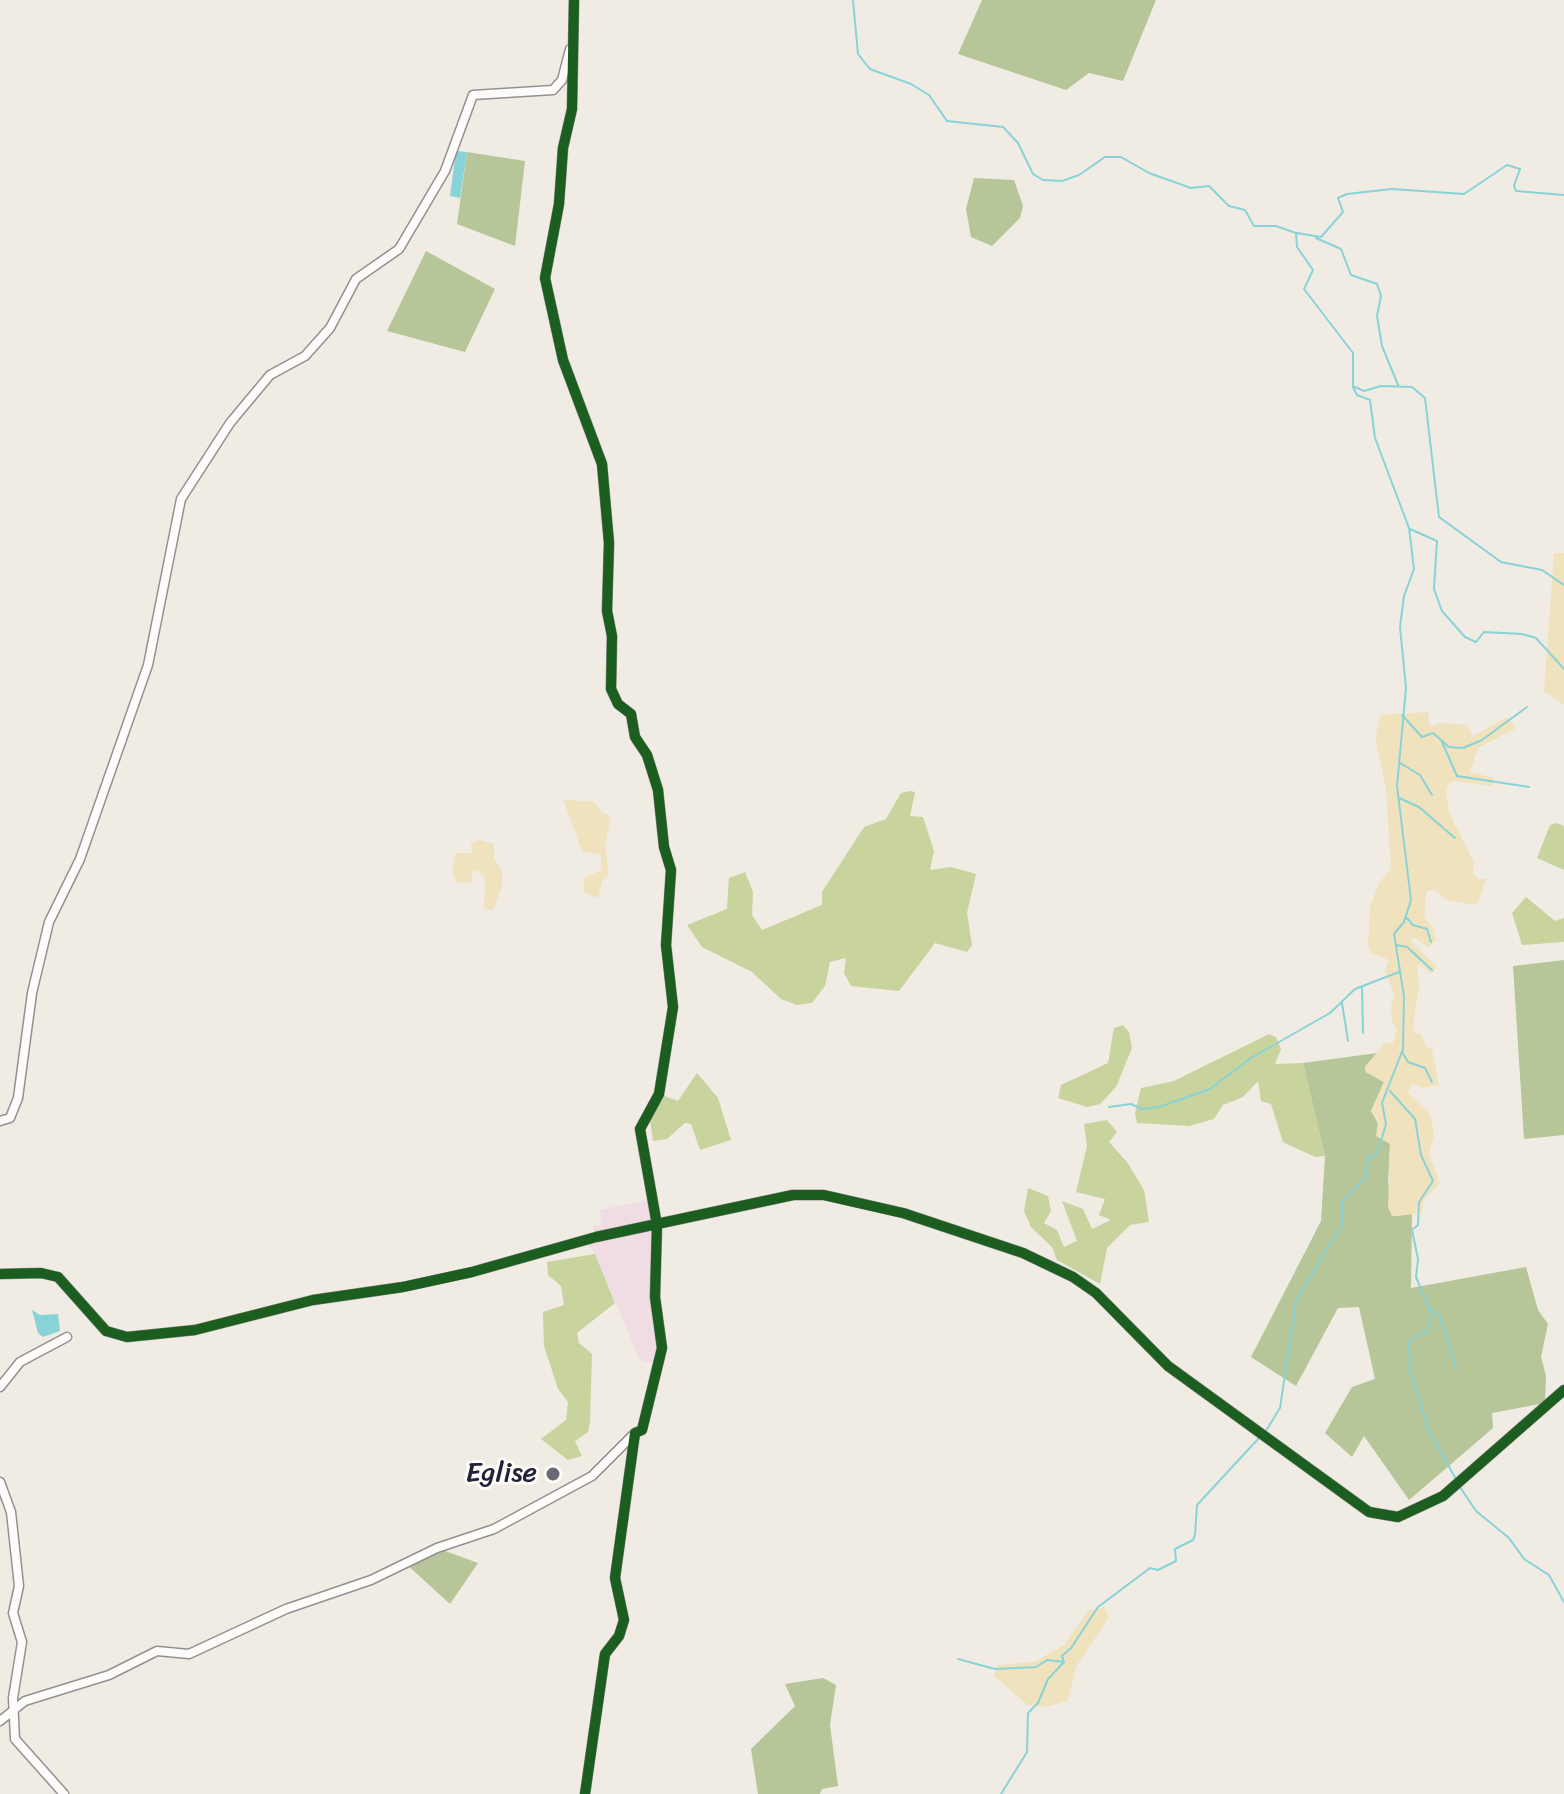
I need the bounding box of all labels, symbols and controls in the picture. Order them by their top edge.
place label: Eglise [466,1457,537,1491]
marker: Eglise [544,1465,562,1483]

